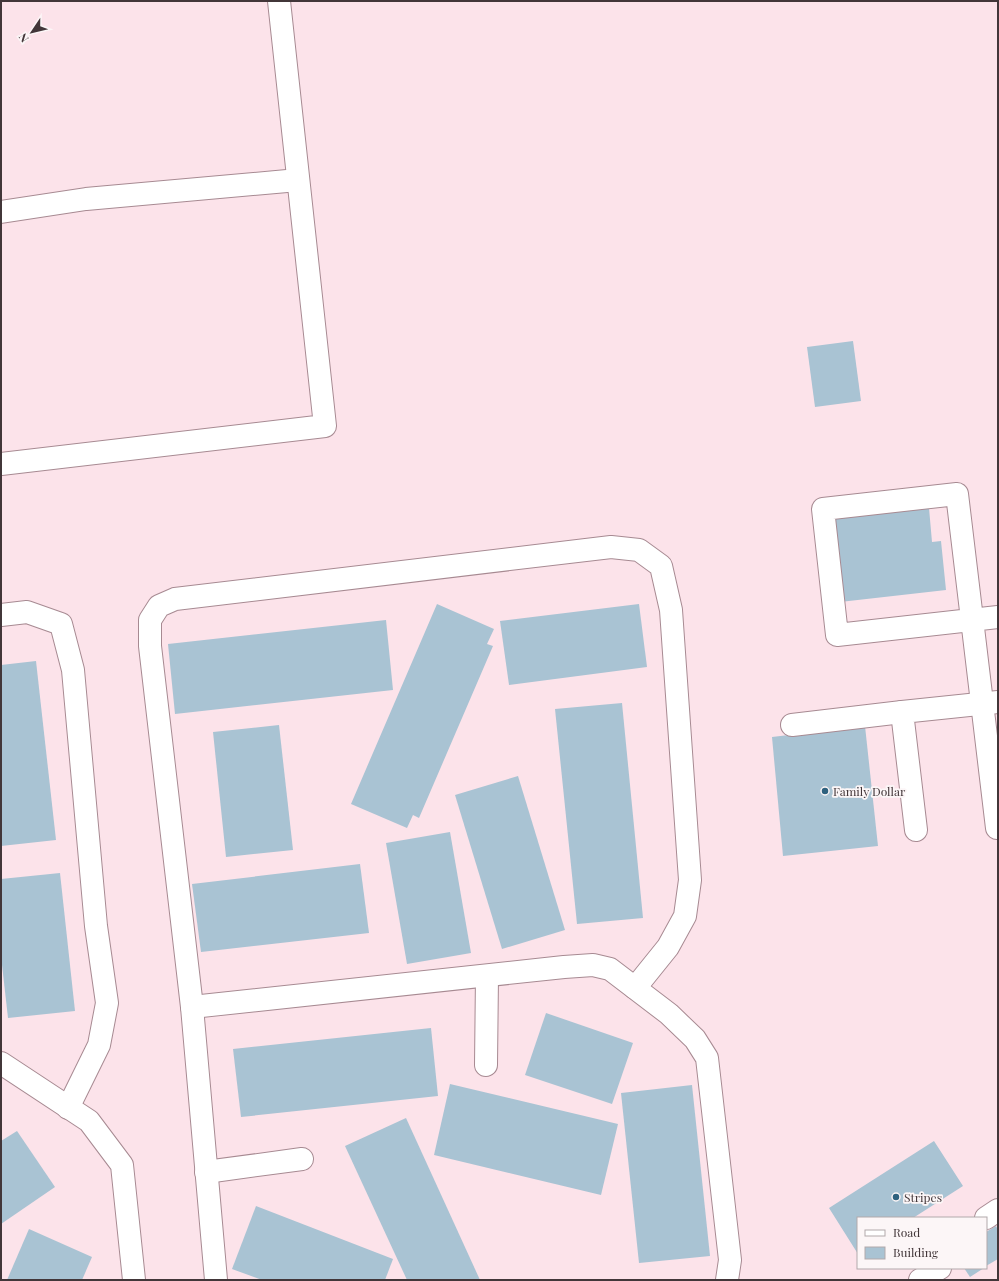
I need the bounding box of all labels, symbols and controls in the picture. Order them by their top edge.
north arrow [12,12,52,52]
text: N [15,30,32,46]
place label: Family Dollar [833,783,906,799]
marker: Family Dollar [820,786,830,796]
place label: Stripes [904,1189,942,1205]
marker: Stripes [891,1192,901,1202]
legend [857,1217,987,1269]
text: Road [893,1224,920,1240]
text: Building [893,1244,939,1260]

